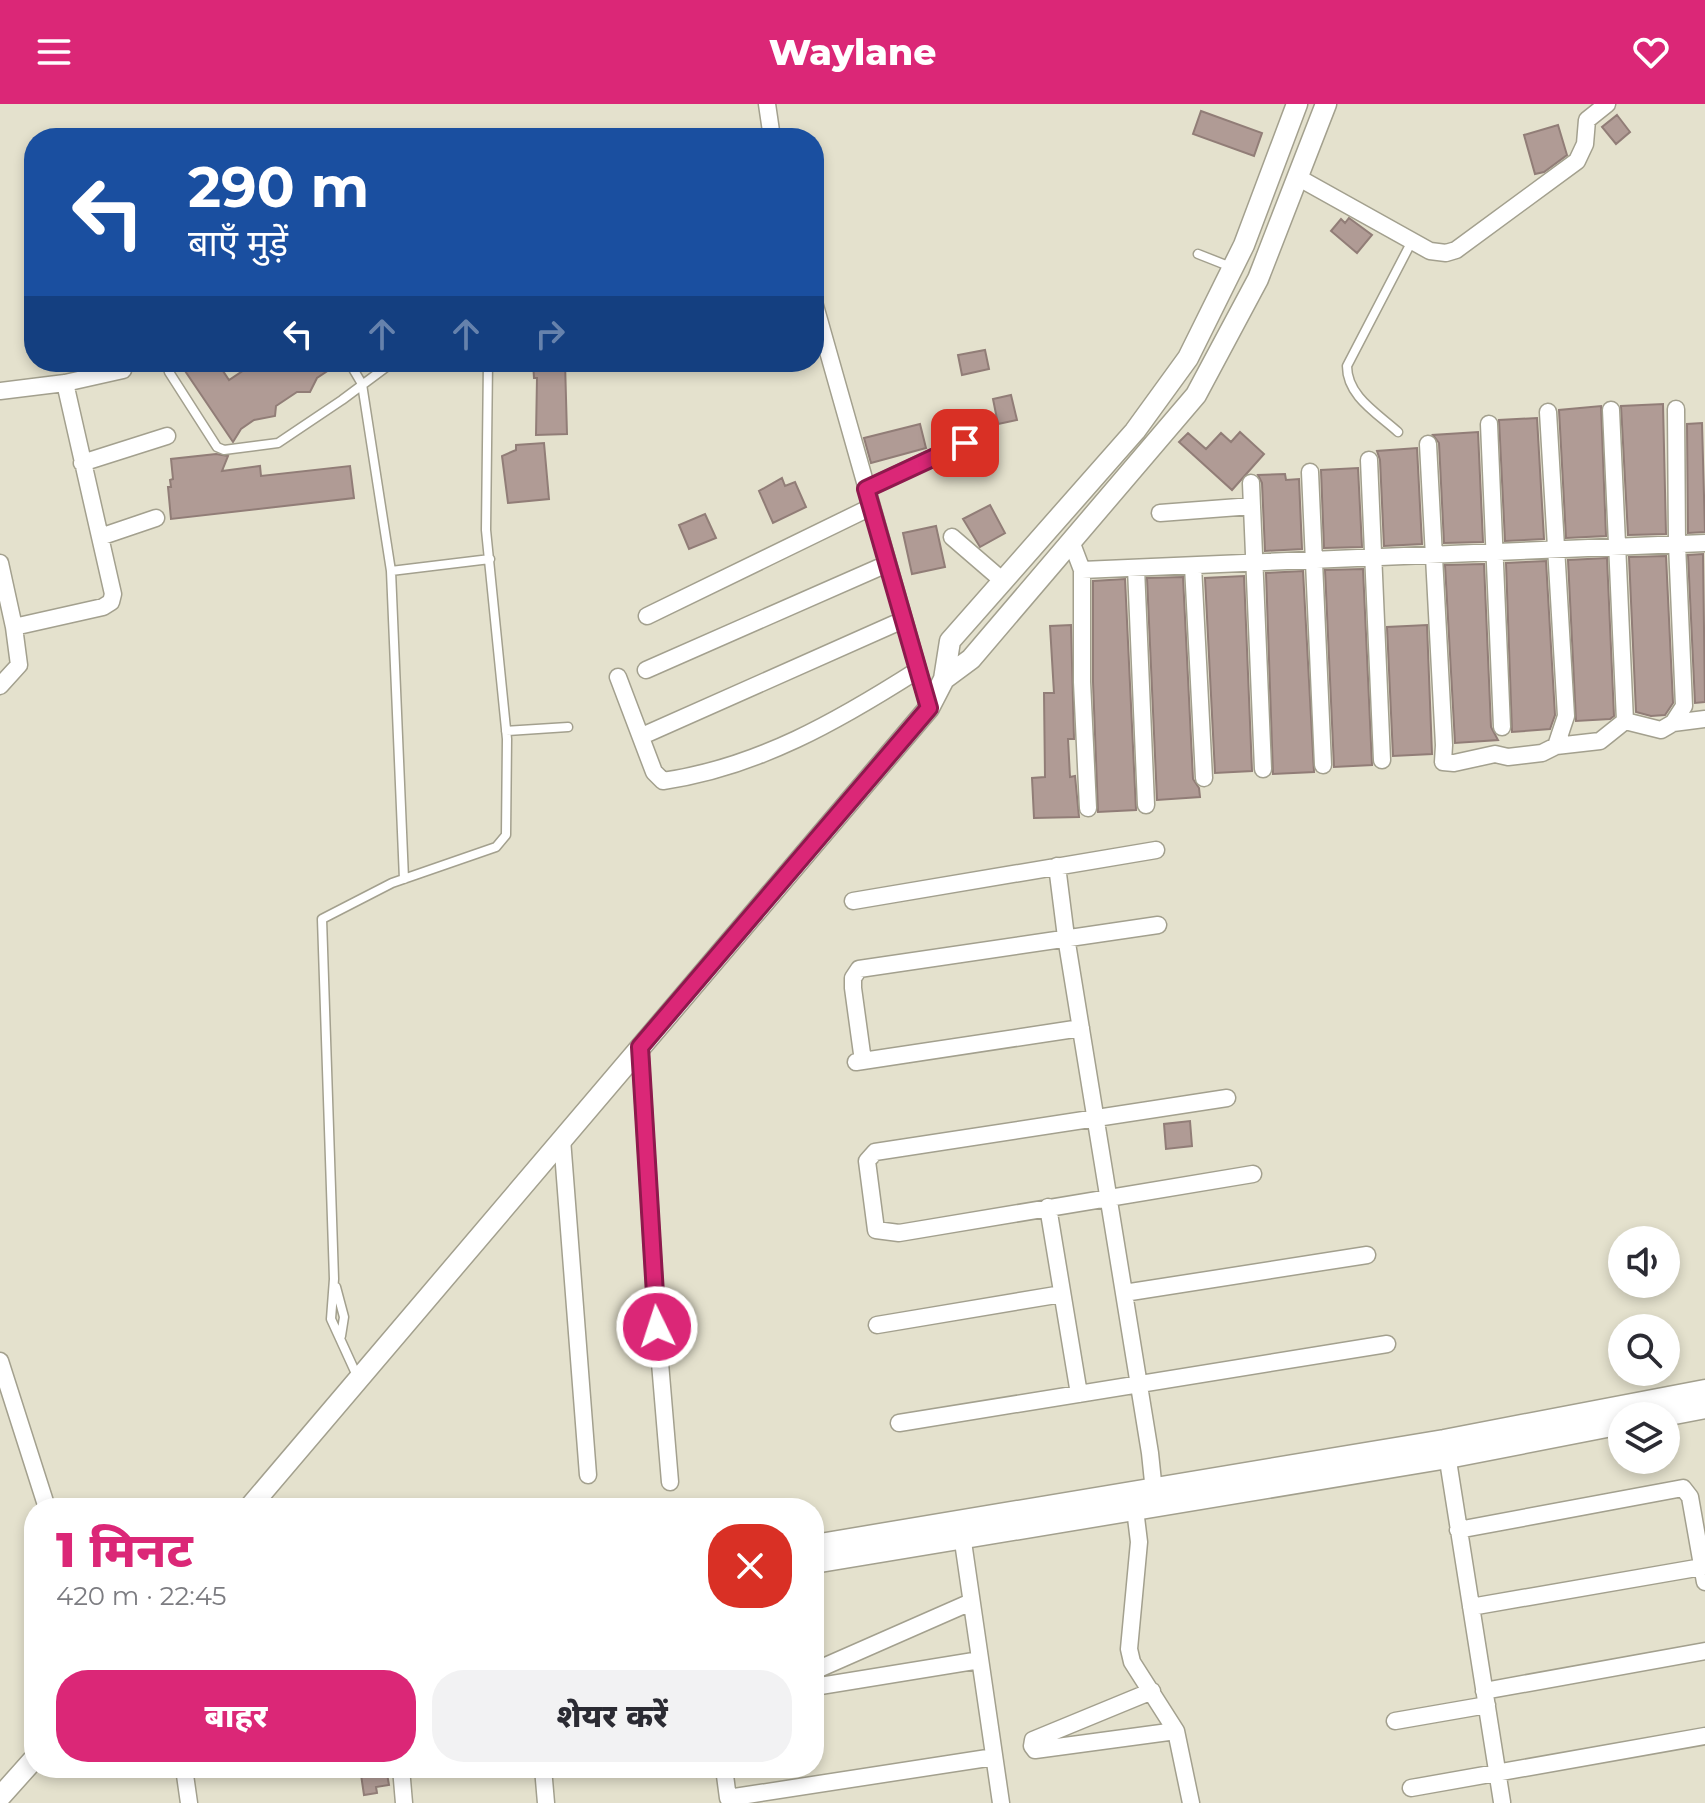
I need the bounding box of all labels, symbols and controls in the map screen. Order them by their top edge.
icon: menu [32,30,76,74]
text: Waylane [769,30,936,74]
icon: heart [1629,30,1673,74]
text: 290 m [188,153,369,221]
icon: left [56,160,160,264]
text: बाएँ मुड़ें [188,221,288,265]
icon: left [276,312,320,356]
icon: ahead [360,312,404,356]
icon: ahead [444,312,488,356]
icon: right [528,312,572,356]
pin [931,409,999,477]
icon: arrive [943,421,987,465]
map controls [1608,1226,1680,1474]
button: sound [1608,1226,1680,1298]
position arrow [615,1285,699,1369]
button: search [1608,1314,1680,1386]
button: layers [1608,1402,1680,1474]
text: 1 मिनट [56,1521,193,1579]
button: close [708,1524,792,1608]
text: 420 m · 22:45 [56,1580,227,1612]
button: बाहर [56,1670,416,1762]
button: शेयर करें [432,1670,792,1762]

